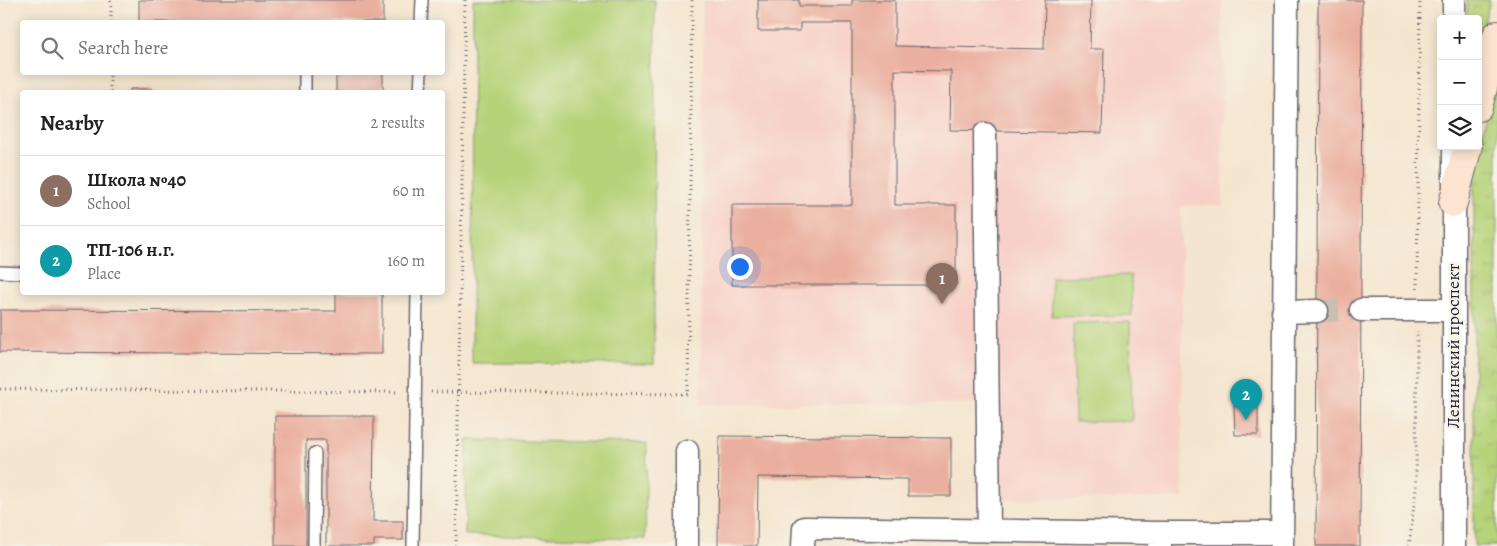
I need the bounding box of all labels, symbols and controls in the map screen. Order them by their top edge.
map controls [1437,15,1482,150]
button: + [1437,15,1482,60]
search box [20,20,445,75]
icon: search [38,34,66,62]
text: Search here [78,35,168,61]
button: − [1437,60,1482,105]
button: layers [1437,105,1482,150]
text: Nearby [40,109,103,137]
text: 2 results [370,112,425,134]
text: Школа №40 [87,167,186,193]
text: 1 [53,180,59,202]
text: 60 m [393,180,425,202]
text: School [87,193,130,215]
text: ТП-106 н.г. [87,237,175,263]
text: 2 [52,250,60,272]
text: 160 m [387,250,425,272]
your location [727,254,753,280]
text: Place [87,263,121,285]
pin: 1 [926,263,958,304]
street label: Ленинский проспект [1441,263,1465,429]
pin: 2 [1230,379,1262,420]

